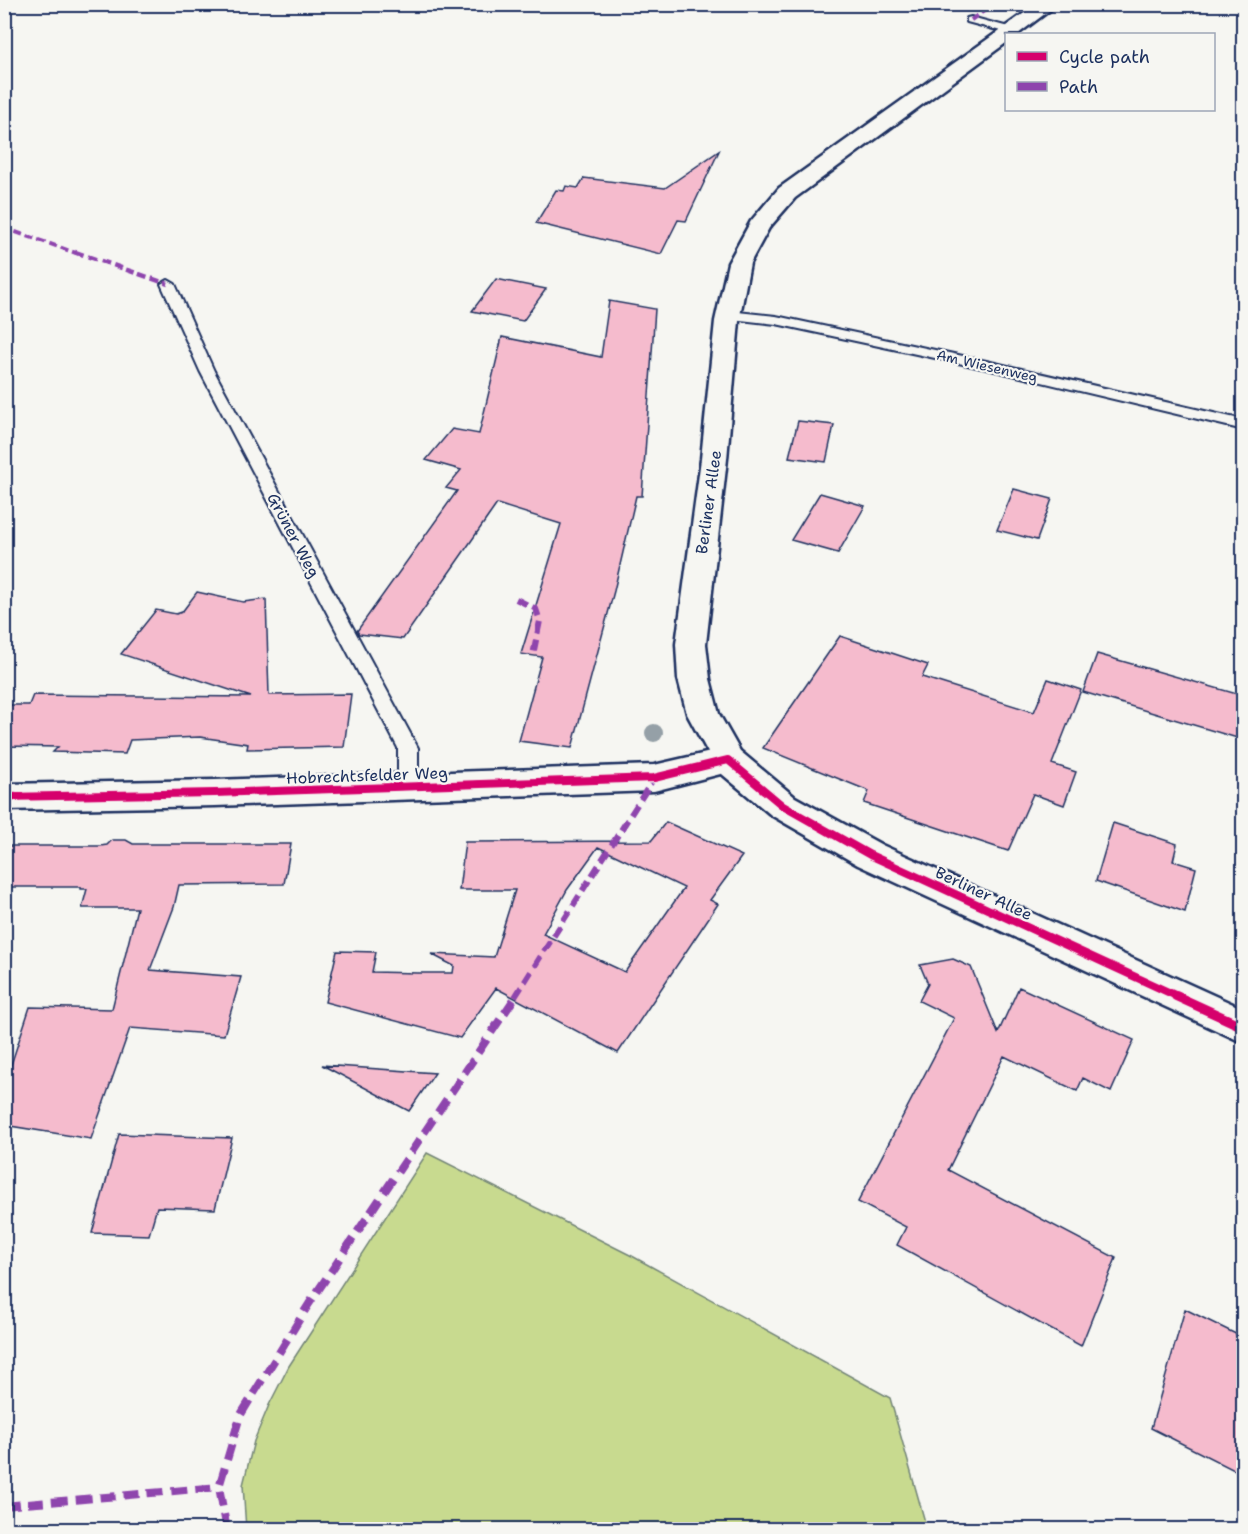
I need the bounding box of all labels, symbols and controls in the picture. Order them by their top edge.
legend [1005,33,1215,111]
text: Cycle path [1059,45,1150,69]
text: Path [1059,75,1098,99]
street label: Am Wiesenweg [935,346,1039,386]
street label: Berliner Allee [691,449,726,555]
street label: Grüner Weg [262,489,325,581]
street label: Hobrechtsfelder Weg [286,762,448,789]
street label: Berliner Allee [932,862,1036,925]

